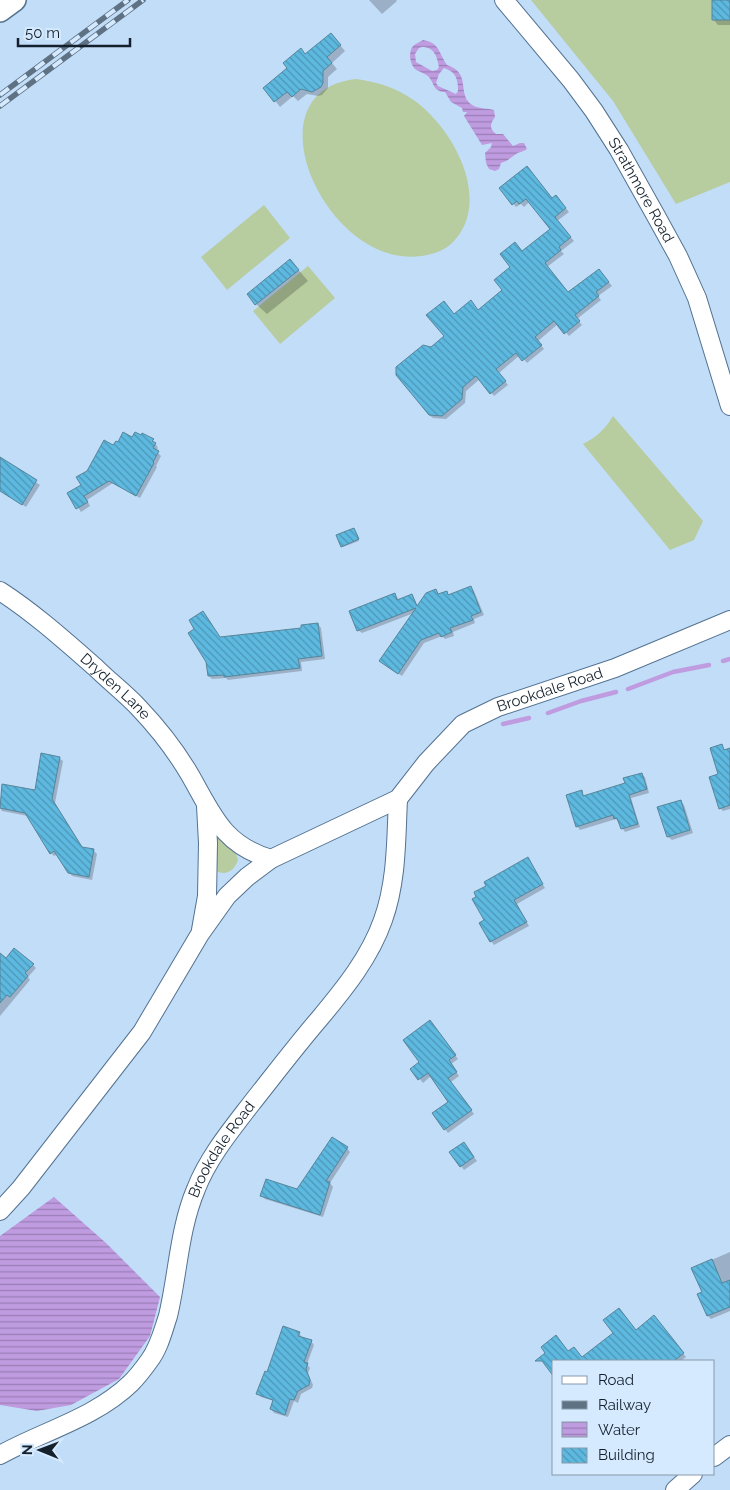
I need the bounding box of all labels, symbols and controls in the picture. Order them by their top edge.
scale bar [18,15,130,47]
text: 50 m [25,24,60,42]
street label: Strathmore Road [604,134,678,246]
street label: Dryden Lane [77,649,154,723]
street label: Brookdale Road [494,664,605,716]
street label: Brookdale Road [184,1098,259,1200]
legend [552,1360,715,1475]
text: Road [598,1371,634,1389]
text: Railway [598,1396,651,1414]
text: Water [598,1421,641,1439]
north arrow [15,1425,65,1475]
text: N [19,1444,35,1455]
text: Building [598,1446,655,1464]

